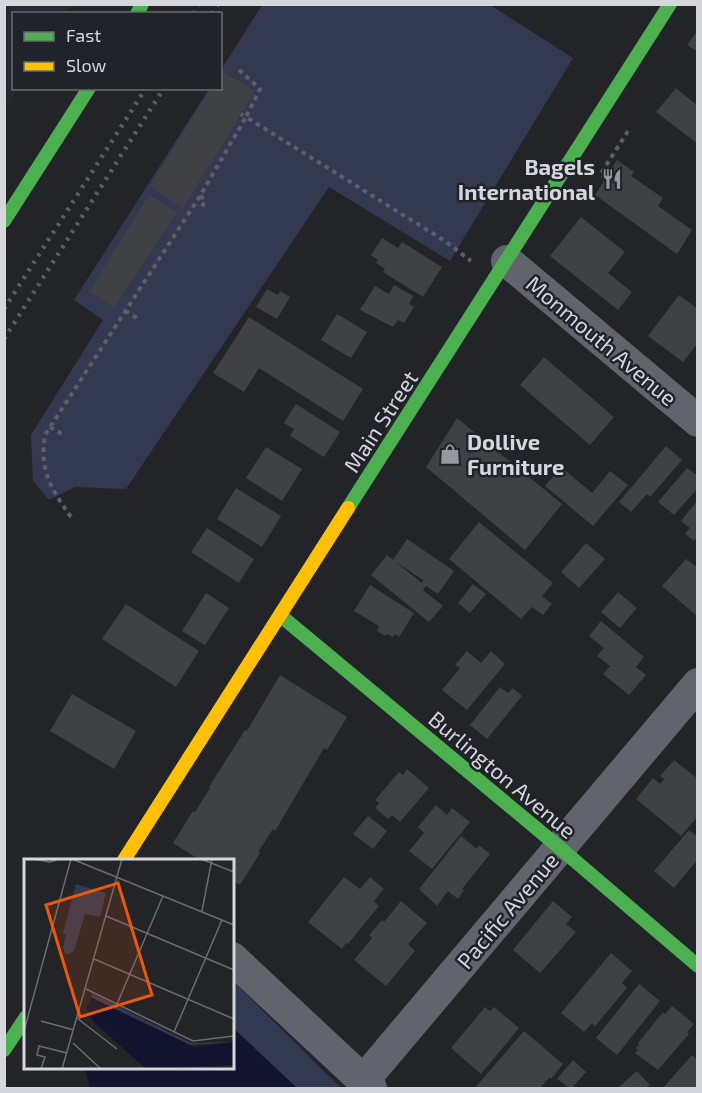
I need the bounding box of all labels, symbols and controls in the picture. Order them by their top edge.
legend [12,12,222,90]
text: Fast [66,24,101,46]
text: Slow [66,54,107,76]
place label: Bagels International [458,153,596,204]
restaurant icon: Bagels International [600,167,624,191]
street label: Monmouth Avenue [522,270,682,410]
street label: Main Street [338,365,422,477]
place label: Dollive Furniture [467,428,564,479]
shop icon: Dollive Furniture [438,442,462,466]
street label: Burlington Avenue [424,705,582,843]
street label: Pacific Avenue [451,847,563,973]
inset map [24,859,234,1069]

